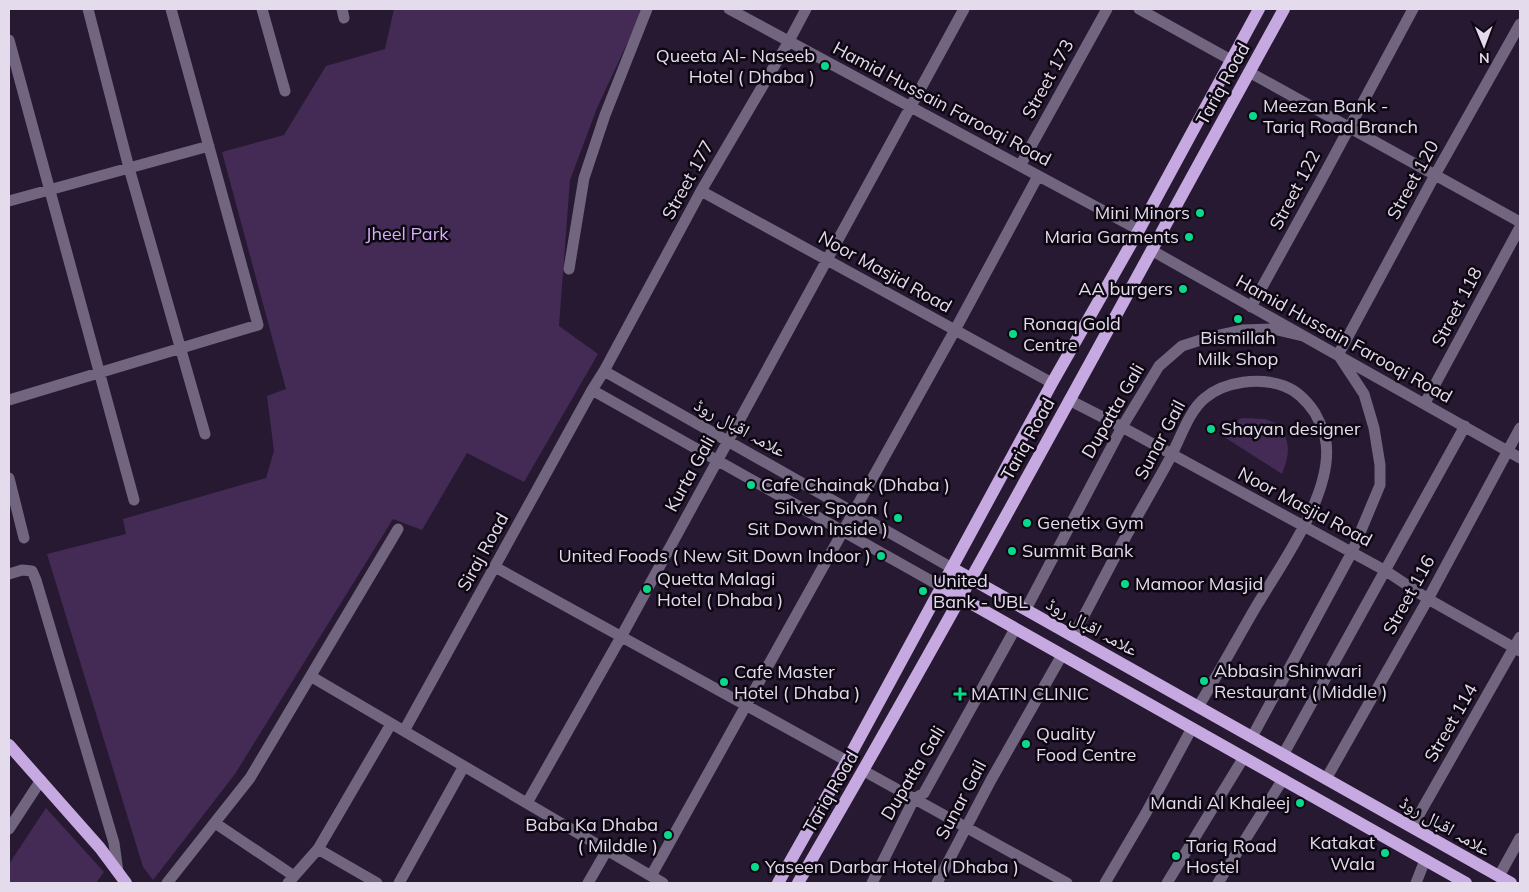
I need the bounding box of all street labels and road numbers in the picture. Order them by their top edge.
street label: Street 173 [1016,35,1079,122]
street label: Hamid Hussain Farooqi Road [829,36,1055,171]
street label: Tariq Road [1191,38,1255,129]
street label: Street 177 [656,136,719,223]
street label: Street 120 [1381,136,1444,223]
street label: Street 122 [1264,146,1325,234]
street label: Noor Masjid Road [815,225,956,318]
street label: Street 118 [1426,263,1487,351]
street label: Hamid Hussain Farooqi Road [1232,269,1457,408]
street label: Dupatta Gali [1076,359,1149,462]
street label: علامہ اقبال روڈ [690,393,790,462]
street label: Tariq Road [996,393,1060,484]
street label: Sunar Gail [1129,396,1190,483]
street label: Kurta Gali [659,432,720,516]
street label: Noor Masjid Road [1234,462,1376,552]
street label: Siraj Road [452,509,513,595]
street label: Street 116 [1377,551,1440,638]
street label: علامہ اقبال روڈ [1042,592,1142,661]
street label: Street 114 [1419,679,1482,766]
street label: Dupatta Gali [875,721,950,824]
street label: Tariq Road [798,747,863,837]
street label: Sunar Gail [930,756,991,843]
street label: علامہ اقبال روڈ [1396,790,1495,861]

